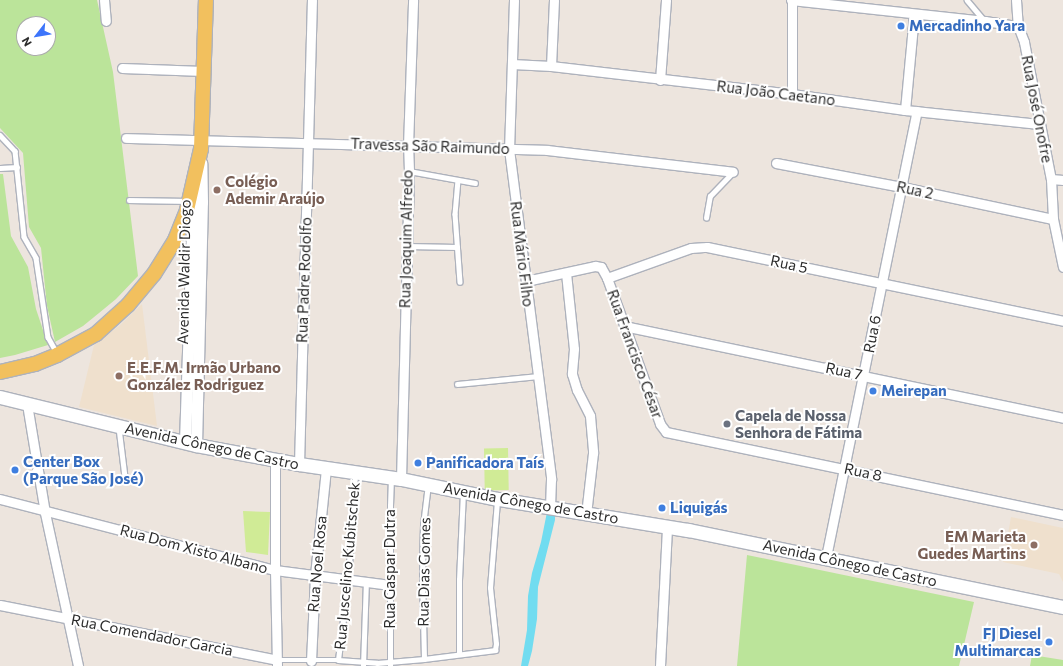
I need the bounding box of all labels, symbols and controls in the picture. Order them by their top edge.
north arrow [16,16,56,56]
place label: Mercadinho Yara [909,17,1025,35]
marker: Mercadinho Yara [896,21,906,31]
text: N [18,35,34,49]
street label: Rua José Onofre [1018,54,1056,164]
street label: Rua João Caetano [716,77,836,109]
street label: Travessa São Raimundo [350,134,510,158]
street label: Rua Joaquim Alfredo [396,170,416,308]
place label: Colégio Ademir Araújo [225,172,325,207]
street label: Rua 2 [895,177,935,203]
marker: Colégio Ademir Araújo [212,185,222,195]
street label: Avenida Waldir Diogo [174,199,194,345]
street label: Rua Mário Filho [507,200,537,308]
street label: Rua Padre Rodolfo [293,217,315,343]
street label: Rua 5 [769,251,809,277]
street label: Rua Francisco César [603,287,667,421]
street label: Rua 6 [860,314,884,354]
place label: E.E.F.M. Irmão Urbano González Rodriguez [127,358,281,393]
street label: Rua 7 [824,358,864,384]
marker: E.E.F.M. Irmão Urbano González Rodriguez [114,371,124,381]
place label: Meirepan [881,382,947,400]
marker: Meirepan [868,386,878,396]
place label: Capela de Nossa Senhora de Fátima [735,406,862,441]
street label: Avenida Cônego de Castro [123,419,301,473]
marker: Capela de Nossa Senhora de Fátima [722,419,732,429]
place label: Center Box (Parque São José) [23,452,144,487]
place label: Panificadora Taís [426,454,544,472]
marker: Panificadora Taís [413,458,423,468]
street label: Rua 8 [842,459,884,485]
marker: Center Box (Parque São José) [10,465,20,475]
street label: Avenida Cônego de Castro [442,479,620,527]
street label: Rua Juscelino Kubitschek [331,482,363,650]
place label: Liquigás [670,499,727,517]
marker: Liquigás [657,503,667,513]
street label: Rua Gaspar Dutra [381,509,399,629]
street label: Rua Noel Rosa [304,515,330,613]
street label: Rua Dias Gomes [414,517,434,627]
street label: Rua Dom Xisto Albano [118,521,270,577]
place label: EM Marieta Guedes Martins [918,527,1026,562]
street label: Avenida Cônego de Castro [761,536,939,590]
marker: EM Marieta Guedes Martins [1029,540,1039,550]
street label: Rua Comendador Garcia [70,610,234,660]
place label: FJ Diesel Multimarcas [954,624,1041,659]
marker: FJ Diesel Multimarcas [1044,637,1054,647]

